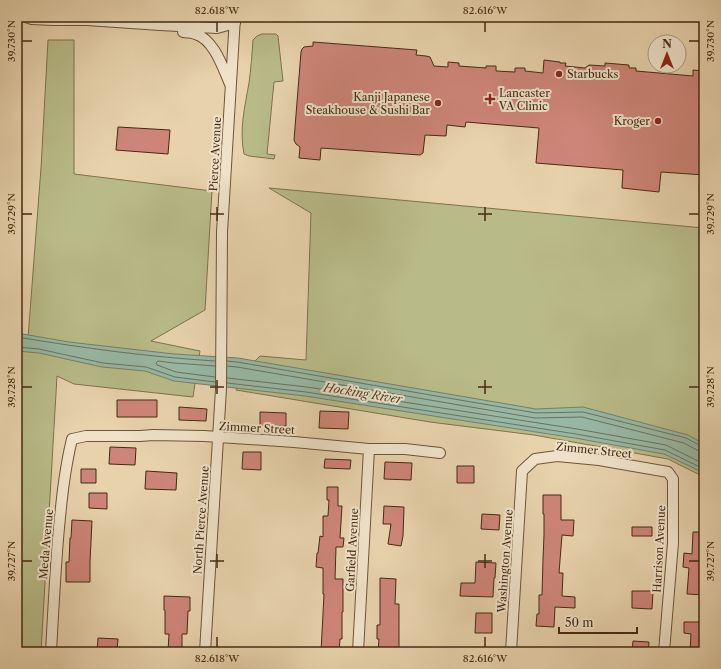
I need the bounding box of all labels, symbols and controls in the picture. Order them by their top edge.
text: 82.618°W [195,4,240,17]
text: 82.616°W [463,4,508,17]
text: 39.730°N [5,20,18,62]
text: 39.730°N [704,20,717,62]
north arrow [647,34,687,74]
text: N [662,37,672,51]
place label: Starbucks [567,67,618,81]
marker: Starbucks [554,69,564,79]
place label: Lancaster VA Clinic [498,86,550,113]
place label: Kanji Japanese Steakhouse & Sushi Bar [306,90,430,117]
marker: Lancaster VA Clinic [484,93,496,105]
marker: Kanji Japanese Steakhouse & Sushi Bar [433,98,443,108]
place label: Kroger [614,114,650,128]
street label: Pierce Avenue [206,116,224,192]
marker: Kroger [653,116,663,126]
text: 39.729°N [5,193,18,235]
text: 39.729°N [704,193,717,235]
text: 39.728°N [5,366,18,408]
text: 39.728°N [704,366,717,408]
water label: Hocking River [322,379,405,407]
street label: Zimmer Street [219,419,295,437]
street label: Zimmer Street [555,439,633,461]
street label: North Pierce Avenue [190,465,212,575]
street label: Harrison Avenue [650,505,668,593]
street label: Meda Avenue [36,508,56,580]
street label: Garfield Avenue [343,508,361,592]
street label: Washington Avenue [494,509,516,614]
text: 39.727°N [5,541,18,581]
text: 39.727°N [704,541,717,581]
scale bar [559,609,637,635]
text: 50 m [565,615,594,630]
text: 82.618°W [195,652,240,665]
text: 82.616°W [463,652,508,665]

